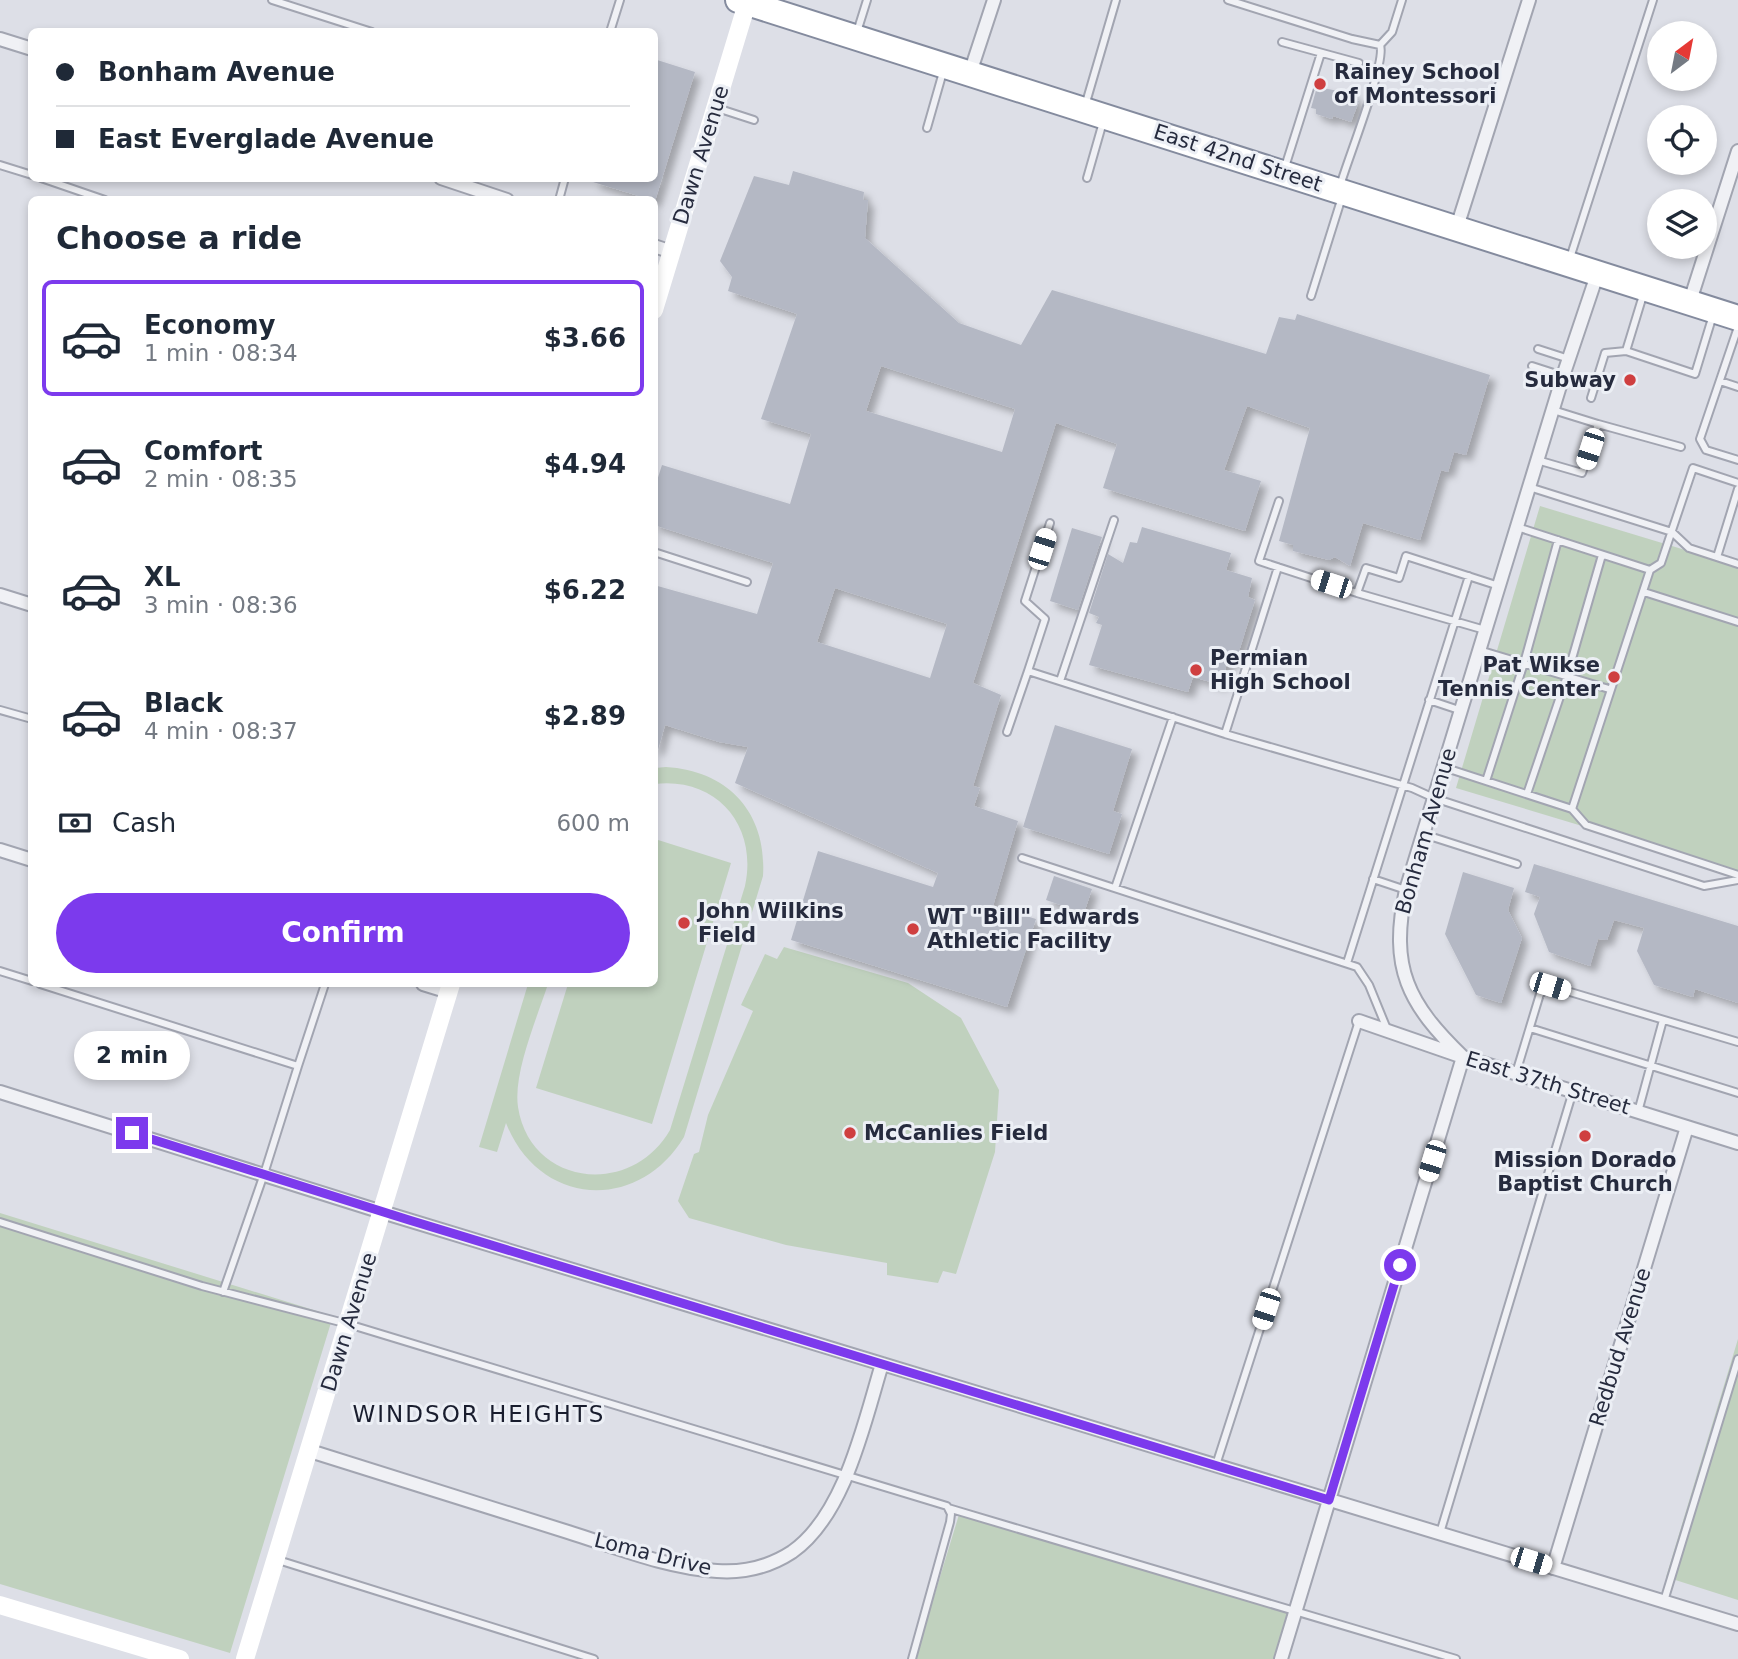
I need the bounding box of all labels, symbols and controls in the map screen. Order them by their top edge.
north arrow [1647,21,1717,91]
map controls [1647,21,1717,259]
text: Bonham Avenue [98,57,335,87]
place label: Rainey School of Montessori [1334,60,1500,108]
marker: Rainey School of Montessori [1312,76,1328,92]
street label: Dawn Avenue [668,83,734,227]
button: locate [1647,105,1717,175]
street label: East 42nd Street [1151,119,1325,197]
text: East Everglade Avenue [98,124,434,154]
button: layers [1647,189,1717,259]
text: Choose a ride [56,219,302,257]
icon: car [60,307,123,370]
text: Economy [144,310,275,340]
text: $3.66 [544,323,626,353]
text: 1 min · 08:34 [144,340,298,366]
place label: Subway [1524,368,1616,392]
marker: Subway [1622,372,1638,388]
car [1574,426,1607,472]
icon: car [60,433,123,496]
text: Comfort [144,436,262,466]
text: $4.94 [544,449,626,479]
text: 2 min · 08:35 [144,466,298,492]
car [1026,526,1059,572]
icon: car [60,559,123,622]
text: XL [144,562,181,592]
car [1308,568,1355,600]
text: $6.22 [544,575,626,605]
text: 3 min · 08:36 [144,592,298,618]
place label: Permian High School [1210,646,1351,694]
place label: Pat Wikse Tennis Center [1438,653,1601,701]
marker: Permian High School [1188,662,1204,678]
marker: Pat Wikse Tennis Center [1606,669,1622,685]
icon: car [60,685,123,748]
text: Black [144,688,223,718]
text: $2.89 [544,701,626,731]
text: 4 min · 08:37 [144,718,298,744]
street label: Bonham Avenue [1391,745,1461,917]
icon: cash [56,804,94,842]
text: Cash [112,808,176,838]
text: 600 m [556,810,630,836]
button: Confirm [56,893,630,973]
place label: John Wilkins Field [696,899,844,947]
place label: WT "Bill" Edwards Athletic Facility [927,905,1139,953]
marker: John Wilkins Field [676,915,692,931]
marker: WT "Bill" Edwards Athletic Facility [905,921,921,937]
car [1527,970,1574,1002]
callout: 2 min [74,1032,190,1080]
text: 2 min [96,1042,168,1068]
street label: East 37th Street [1463,1047,1633,1119]
route end [116,1117,148,1149]
place label: McCanlies Field [864,1121,1048,1145]
marker: McCanlies Field [842,1125,858,1141]
marker: Mission Dorado Baptist Church [1577,1128,1593,1144]
car [1416,1138,1449,1184]
place label: Mission Dorado Baptist Church [1494,1148,1676,1196]
route start [1384,1249,1416,1281]
street label: Dawn Avenue [316,1250,382,1394]
street label: Redbud Avenue [1584,1265,1656,1429]
car [1250,1286,1283,1332]
district label: WINDSOR HEIGHTS [353,1401,605,1427]
street label: Loma Drive [592,1528,714,1580]
car [1508,1545,1555,1577]

